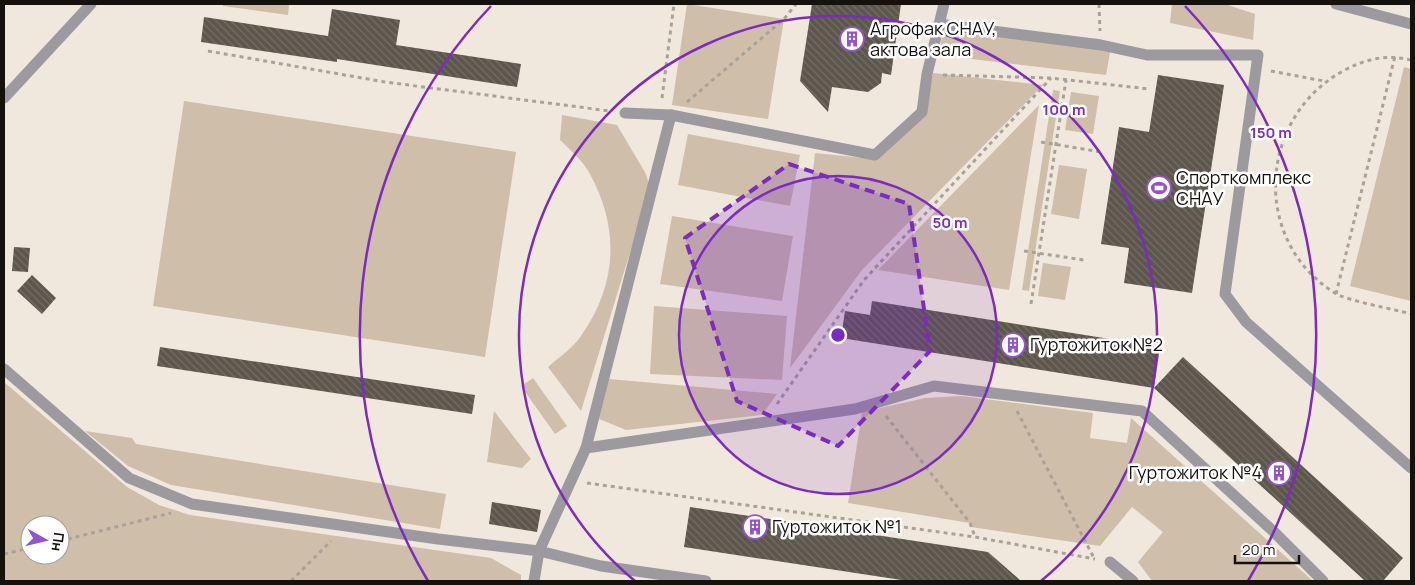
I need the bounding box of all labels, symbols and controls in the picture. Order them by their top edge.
place label: Агрофак СНАУ, актова зала [870,16,997,61]
building icon: Агрофак СНАУ, актова зала [839,26,865,52]
text: 100 m [1043,99,1085,120]
text: 150 m [1250,122,1292,143]
place label: Спорткомплекс СНАУ [1176,165,1311,210]
sports icon: Спорткомплекс СНАУ [1146,175,1172,201]
text: 50 m [932,212,968,233]
centre of rings [829,326,847,344]
building icon: Гуртожиток №2 [1000,332,1026,358]
place label: Гуртожиток №2 [1030,332,1163,356]
place label: Гуртожиток №4 [1129,460,1262,484]
building icon: Гуртожиток №4 [1266,460,1292,486]
building icon: Гуртожиток №1 [742,514,768,540]
place label: Гуртожиток №1 [772,514,902,538]
north arrow [20,515,70,565]
text: Пн [48,531,69,553]
scale bar [1235,532,1299,564]
text: 20 m [1242,539,1275,560]

